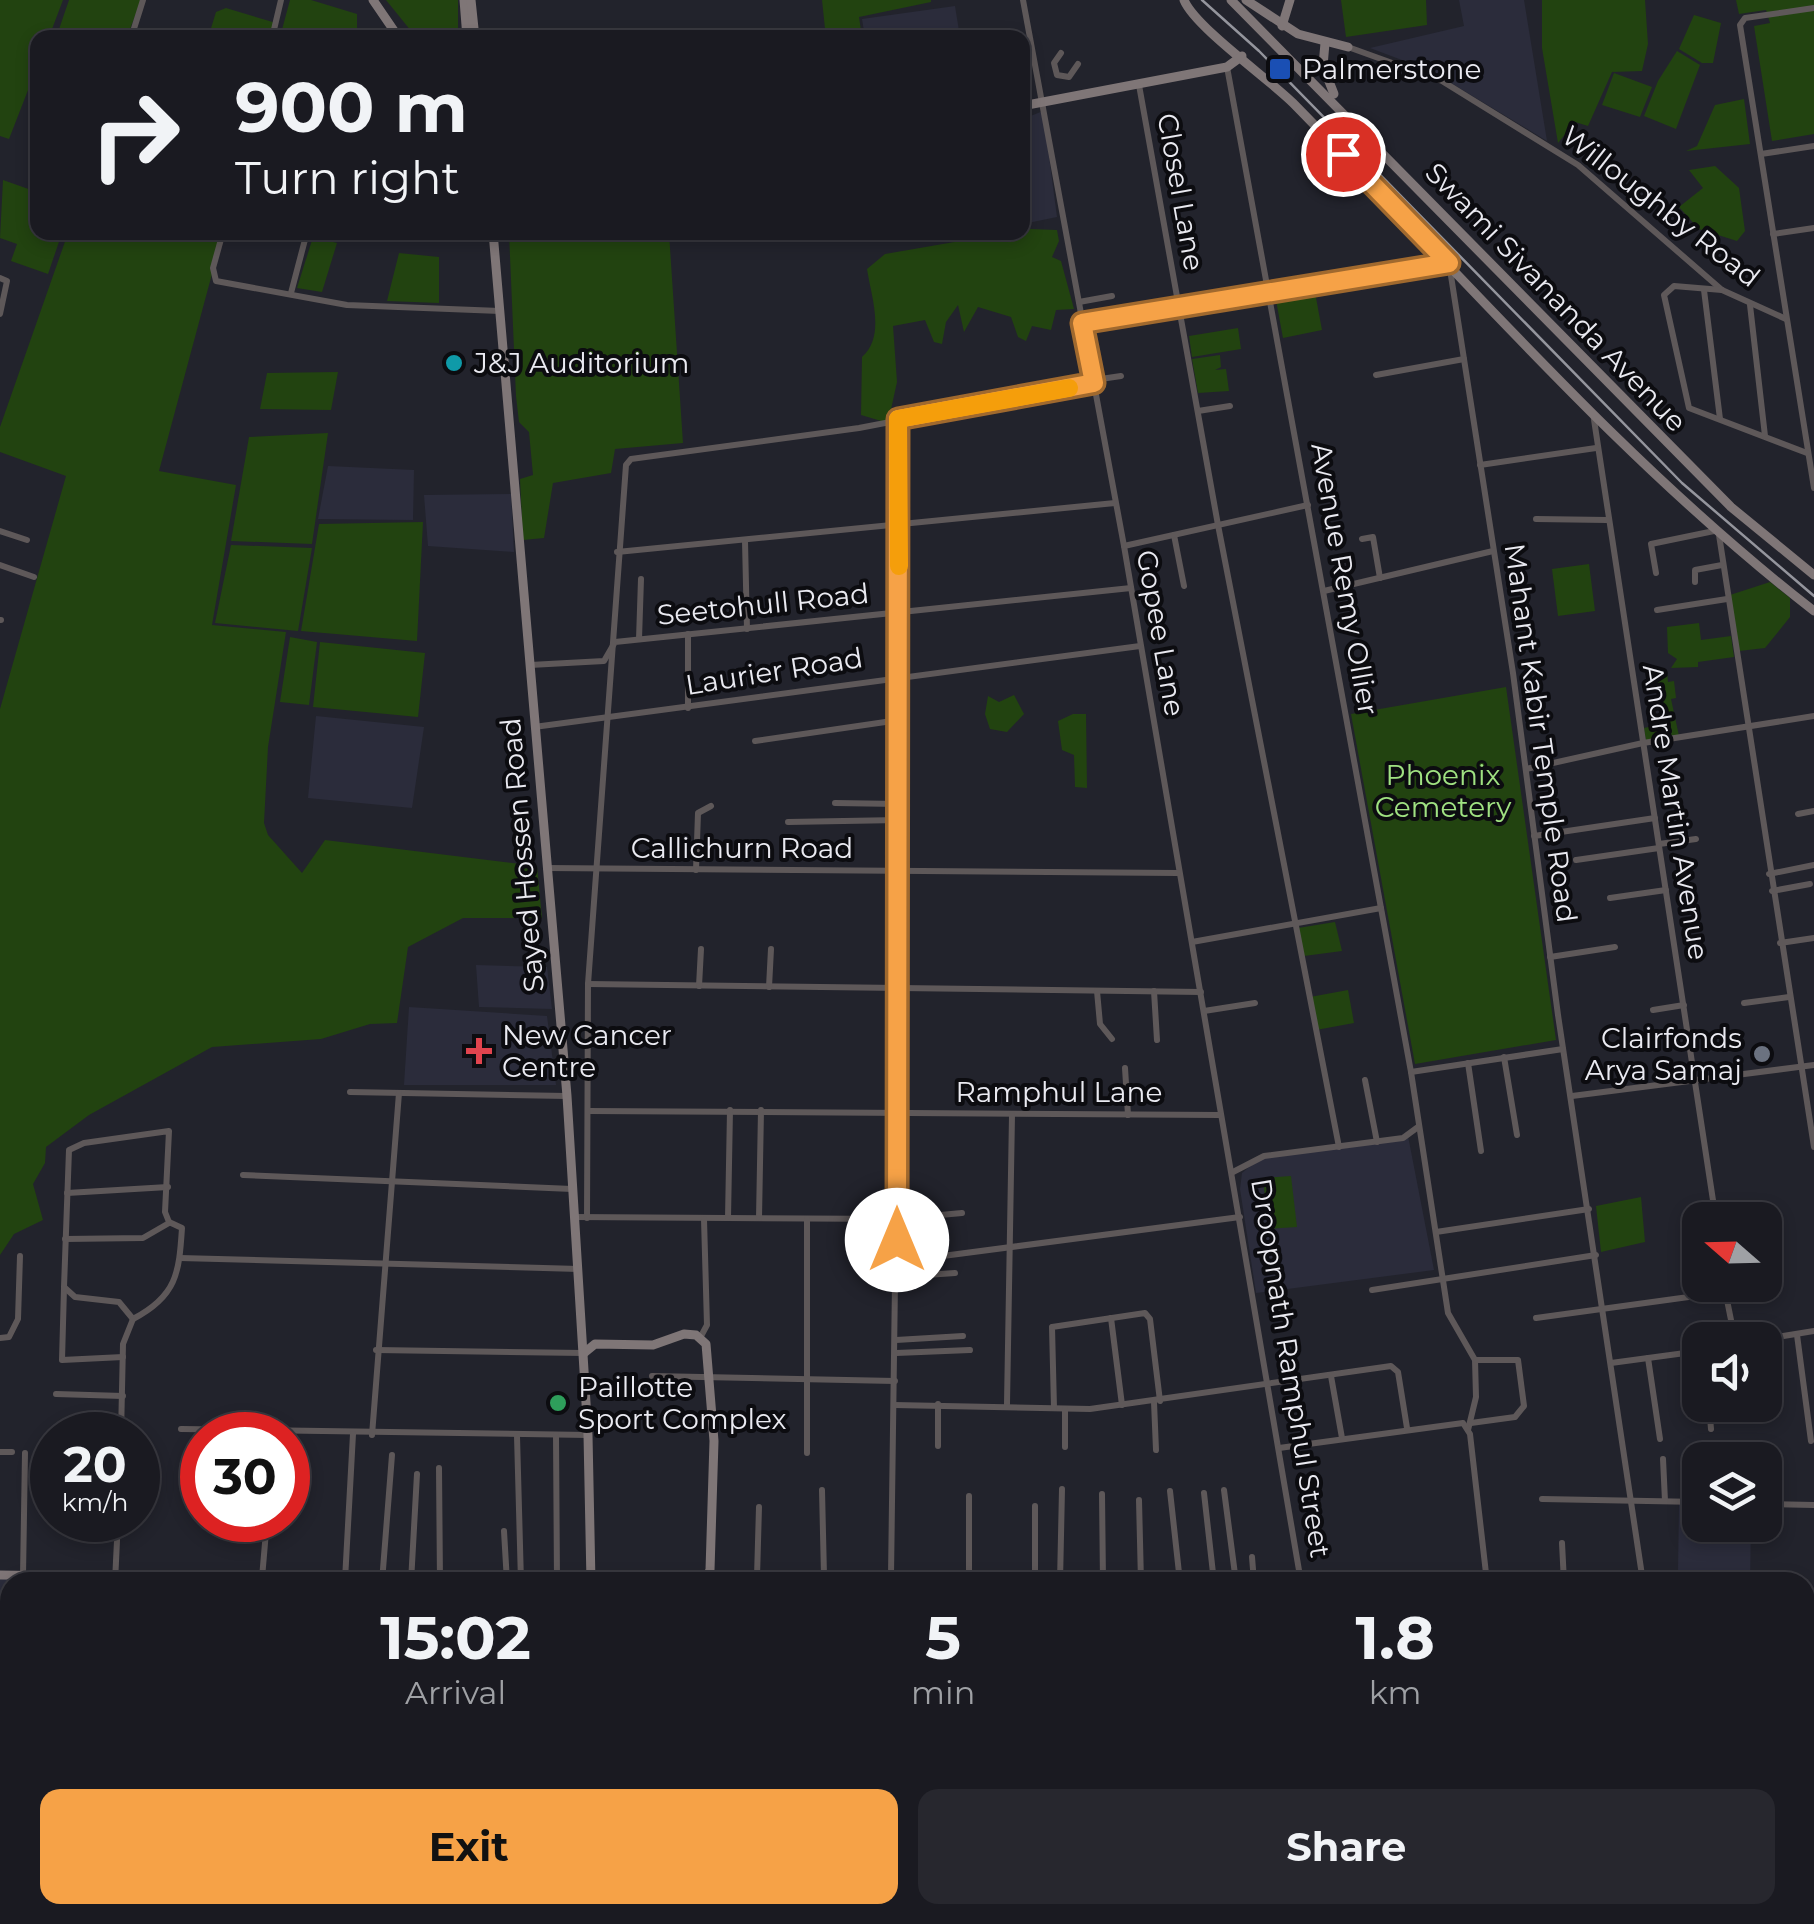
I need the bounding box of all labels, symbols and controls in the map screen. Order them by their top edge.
place label: Palmerstone [1302,52,1481,86]
marker: Palmerstone [1267,56,1293,82]
text: 900 m [235,64,468,150]
icon: right [70,70,200,200]
street label: Closel Lane [1150,111,1212,273]
pin [1301,112,1386,197]
street label: Willoughby Road [1555,118,1767,294]
icon: arrive [1316,127,1371,182]
text: Turn right [235,150,460,205]
street label: Swami Sivananda Avenue [1418,155,1694,439]
place label: J&J Auditorium [473,346,689,380]
marker: J&J Auditorium [443,352,465,374]
street label: Avenue Remy Ollier [1304,440,1386,718]
street label: Mahant Kabir Temple Road [1498,541,1584,925]
street label: Gopee Lane [1130,547,1192,719]
street label: Seetohull Road [655,576,871,632]
street label: Laurier Road [683,640,865,702]
street label: Andre Martin Avenue [1636,662,1716,962]
street label: Sayed Hossen Road [493,716,551,994]
park label: Phoenix Cemetery [1375,758,1512,824]
street label: Callichurn Road [631,831,853,865]
place label: New Cancer Centre [502,1018,672,1084]
place label: Clairfonds Arya Samaj [1585,1021,1742,1087]
marker: New Cancer Centre [466,1038,492,1064]
marker: Clairfonds Arya Samaj [1751,1043,1773,1065]
street label: Ramphul Lane [956,1075,1162,1109]
street label: Droopnath Ramphul Street [1244,1176,1338,1560]
position arrow [845,1188,949,1292]
north arrow [1682,1202,1782,1302]
map controls [1682,1202,1782,1542]
button: sound [1682,1322,1782,1422]
place label: Paillotte Sport Complex [578,1370,787,1436]
marker: Paillotte Sport Complex [547,1392,569,1414]
speed limit sign: 30 [180,1412,310,1542]
text: 20 [63,1434,127,1495]
button: layers [1682,1442,1782,1542]
text: km/h [62,1487,128,1517]
text: 15:02 [380,1601,531,1674]
text: 5 [925,1601,961,1674]
text: 1.8 [1355,1601,1435,1674]
text: Arrival [405,1673,506,1712]
text: min [911,1673,975,1712]
text: km [1369,1673,1422,1712]
button: Exit [40,1789,898,1904]
button: Share [918,1789,1775,1904]

